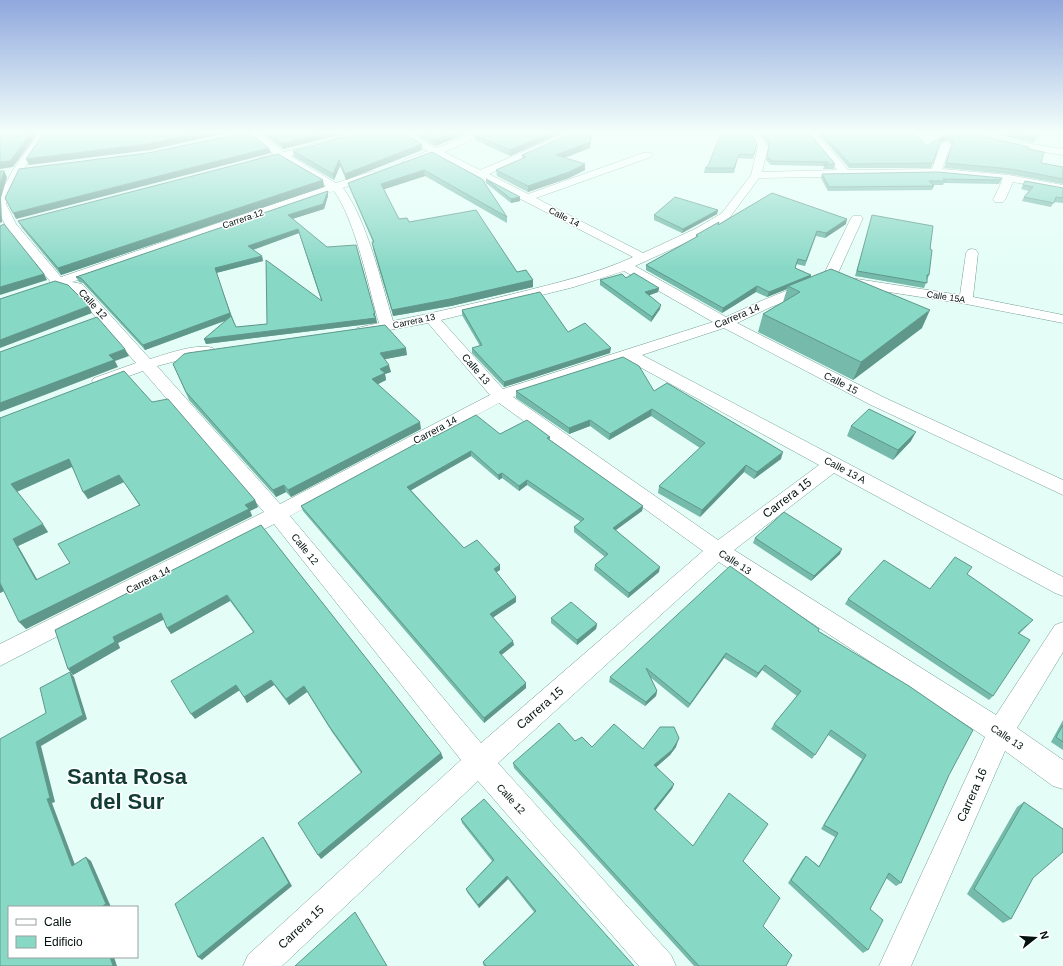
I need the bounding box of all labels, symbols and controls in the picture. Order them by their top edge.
street label: Calle 14 [547,205,581,229]
street label: Carrera 12 [221,207,265,231]
street label: Calle 12 [77,287,110,322]
street label: Calle 15A [926,289,966,305]
street label: Carrera 14 [713,301,762,330]
street label: Carrera 13 [392,312,436,330]
street label: Calle 13 [460,352,492,387]
street label: Calle 15 [822,370,860,396]
street label: Carrera 14 [411,414,459,446]
street label: Calle 13 A [822,454,868,486]
street label: Carrera 15 [760,475,814,521]
street label: Calle 12 [289,531,321,567]
street label: Calle 13 [717,547,754,577]
street label: Carrera 14 [124,564,172,596]
street label: Carrera 15 [514,684,566,732]
street label: Calle 13 [989,722,1026,752]
district label: Santa Rosa del Sur [67,764,188,814]
street label: Carrera 16 [954,766,990,824]
street label: Calle 12 [495,782,528,817]
street label: Carrera 15 [275,902,327,952]
legend [8,906,138,958]
text: Calle [44,915,72,929]
north arrow [1015,918,1055,958]
text: N [1038,930,1051,941]
text: Edificio [44,935,83,949]

